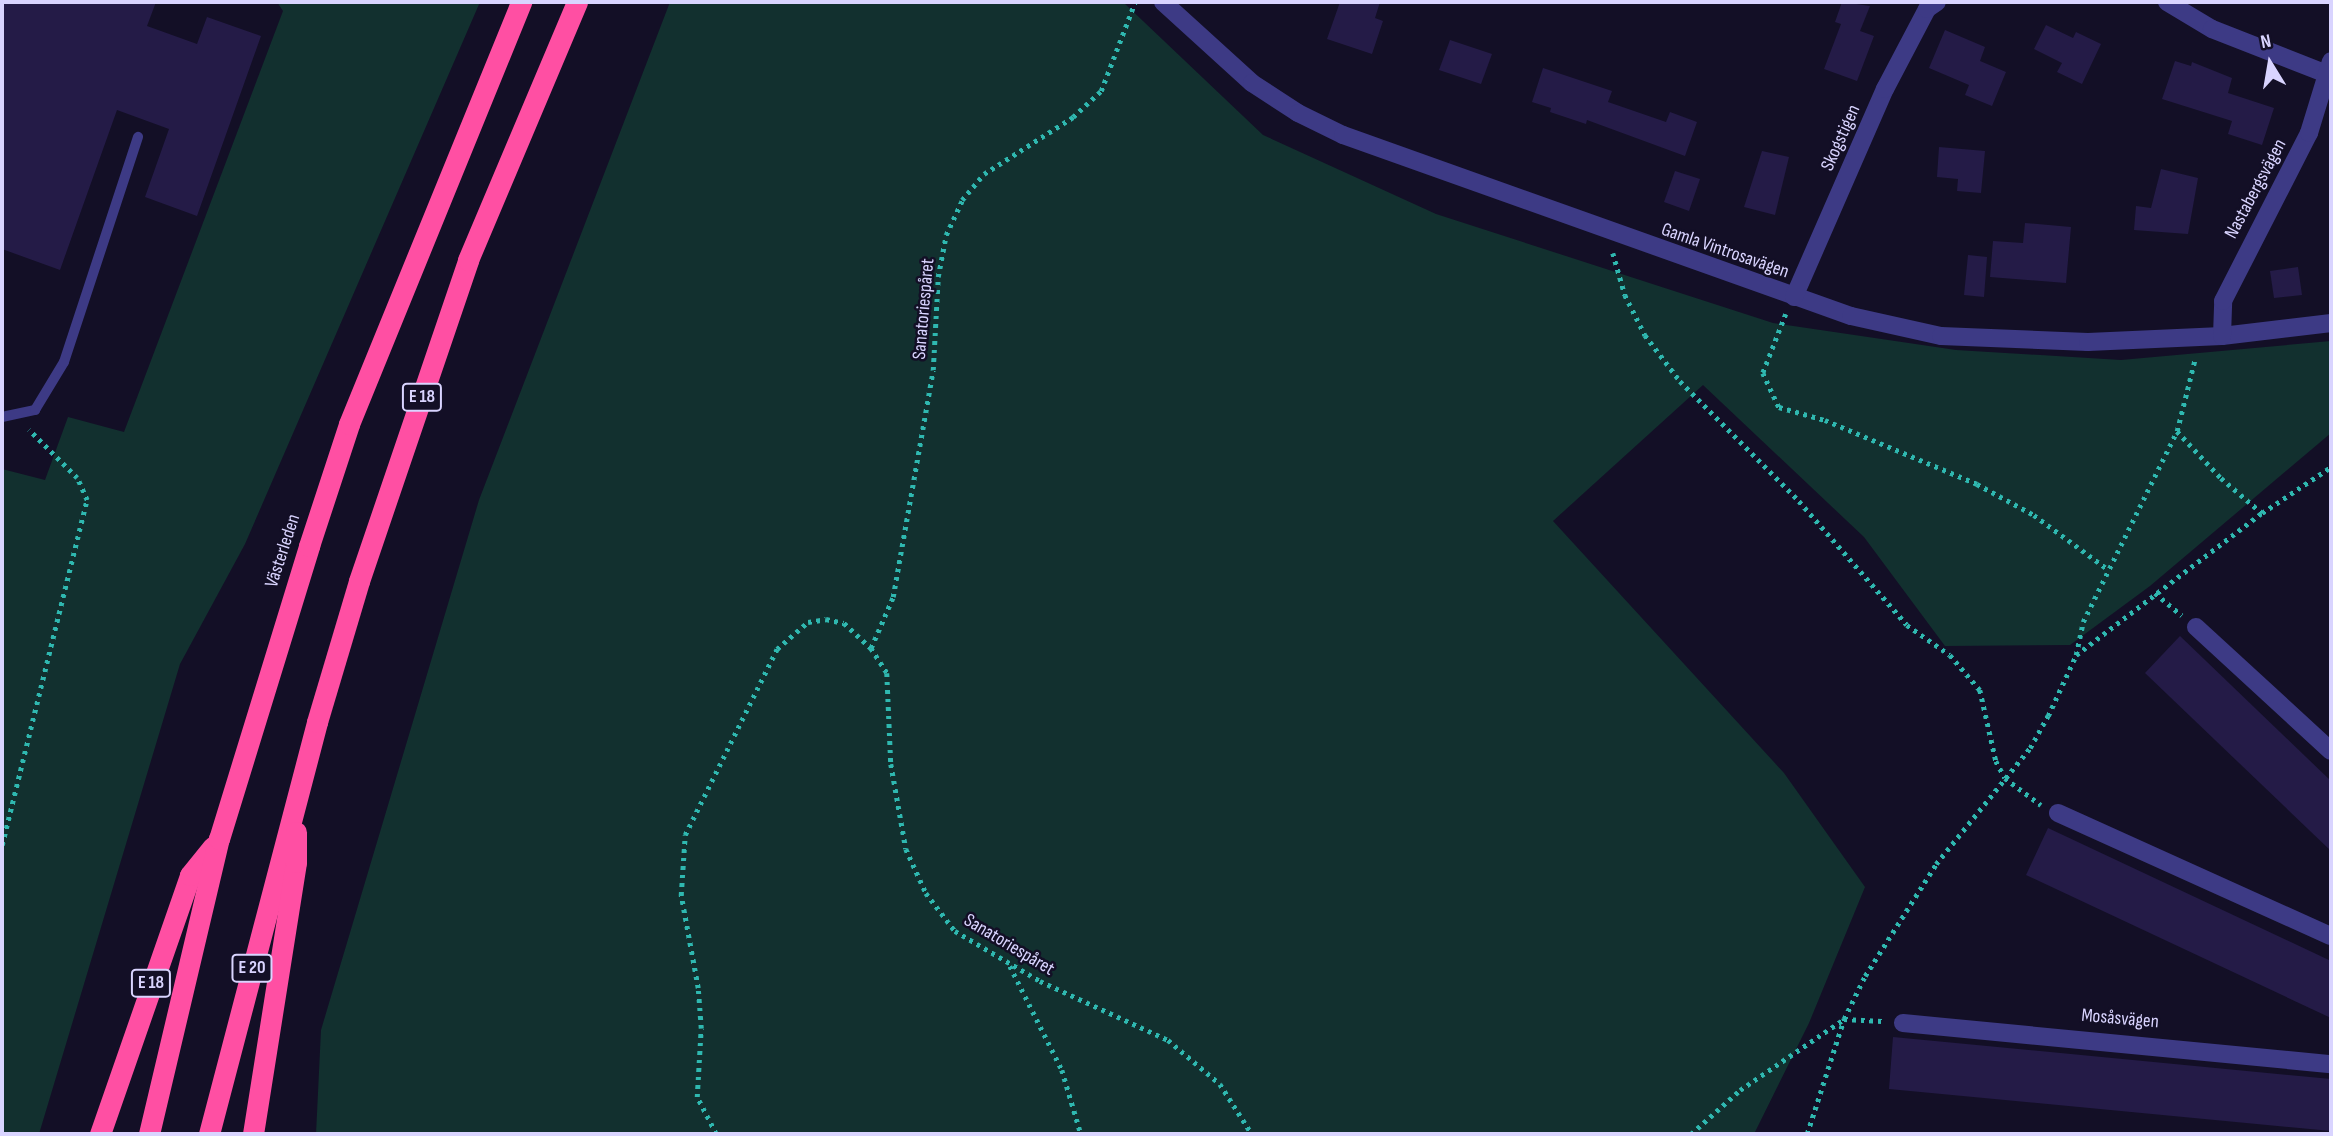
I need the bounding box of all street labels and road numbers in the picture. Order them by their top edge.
street label: Skogstigen [1816,101,1866,175]
street label: Nastabergsvägen [2220,135,2292,243]
street label: Gamla Vintrosavägen [1658,218,1792,284]
street label: Sanatoriespåret [908,257,940,361]
road number: E 18 [401,382,443,412]
street label: Västerleden [260,511,306,591]
street label: Sanatoriespåret [960,909,1058,981]
road number: E 20 [231,953,273,982]
road number: E 18 [130,968,172,998]
street label: Mosåsvägen [2080,1004,2160,1034]

